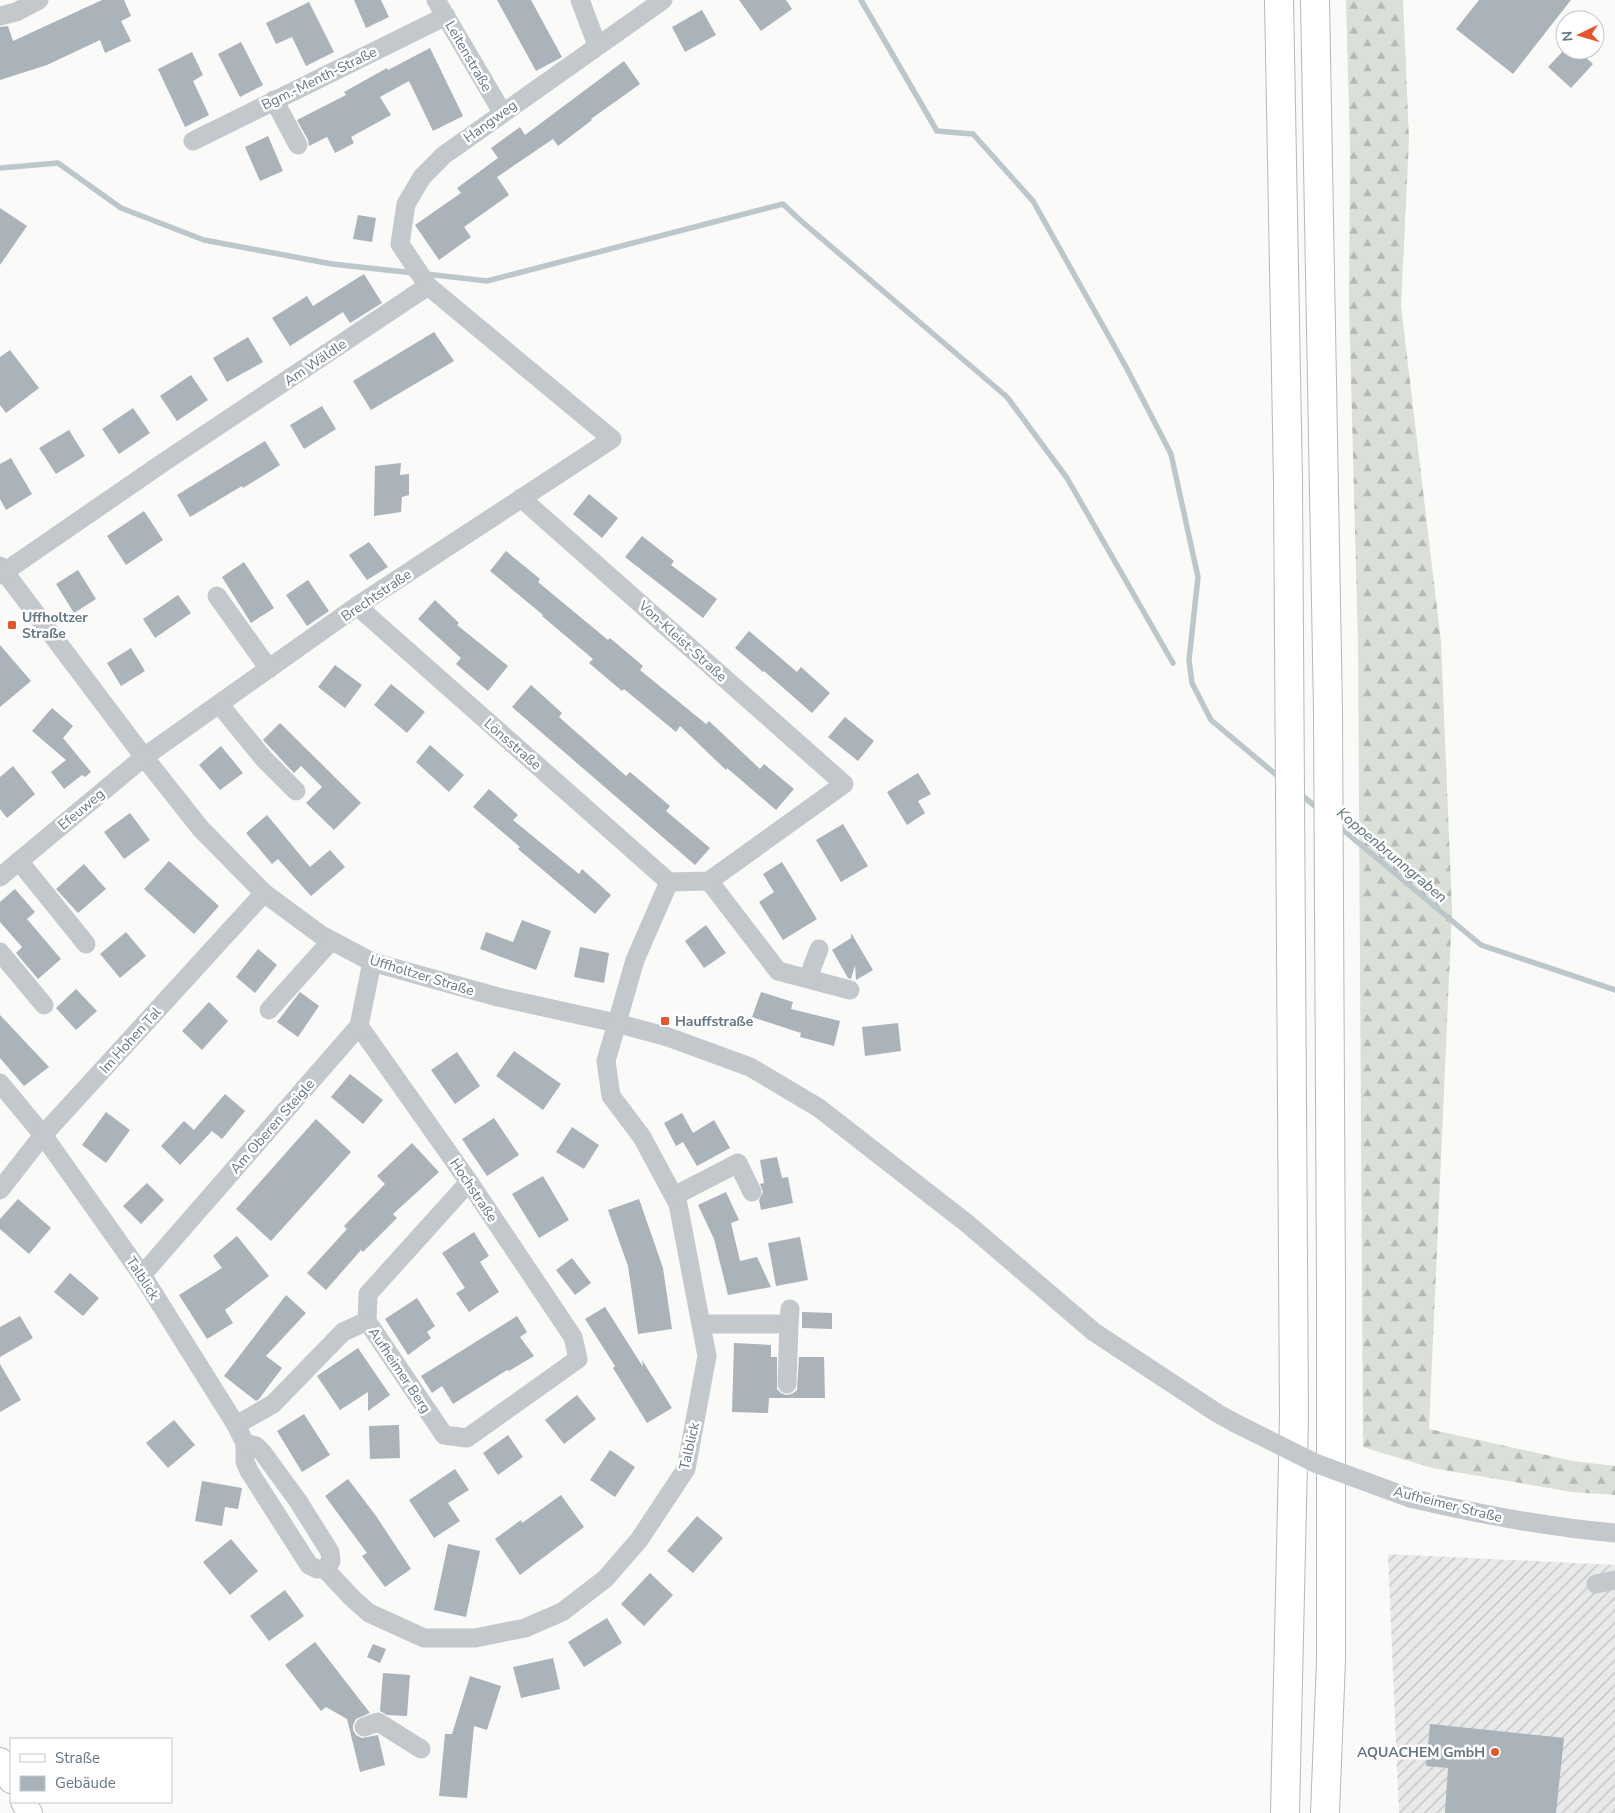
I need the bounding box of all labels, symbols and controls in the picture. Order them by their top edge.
north arrow [1555,10,1605,60]
street label: Leitenstraße [441,18,496,95]
text: N [1558,30,1577,42]
street label: Bgm.-Menth-Straße [258,42,380,115]
street label: Hangweg [460,96,521,147]
street label: Am Wäldle [280,335,350,390]
street label: Brechtstraße [337,565,415,626]
street label: Von-Kleist-Straße [634,596,731,686]
place label: Uffholtzer Straße [22,608,88,643]
marker: Uffholtzer Straße [6,619,18,631]
street label: Lönsstraße [480,714,545,775]
street label: Efeuweg [54,784,109,834]
water label: Koppenbrunngraben [1333,803,1451,907]
street label: Uffholtzer Straße [367,951,476,1000]
street label: Im Hohen Tal [95,1002,166,1078]
place label: Hauffstraße [675,1012,754,1031]
marker: Hauffstraße [659,1015,671,1027]
street label: Am Oberen Steigle [226,1075,319,1178]
street label: Hochstraße [445,1155,502,1226]
street label: Talblick [122,1253,164,1304]
street label: Aufheimer Berg [364,1324,435,1417]
street label: Talblick [675,1420,704,1472]
street label: Aufheimer Straße [1392,1482,1504,1527]
legend [10,1738,172,1803]
place label: AQUACHEM GmbH [1357,1743,1485,1762]
marker: AQUACHEM GmbH [1489,1746,1501,1758]
text: Straße [55,1748,100,1768]
text: Gebäude [55,1773,116,1793]

